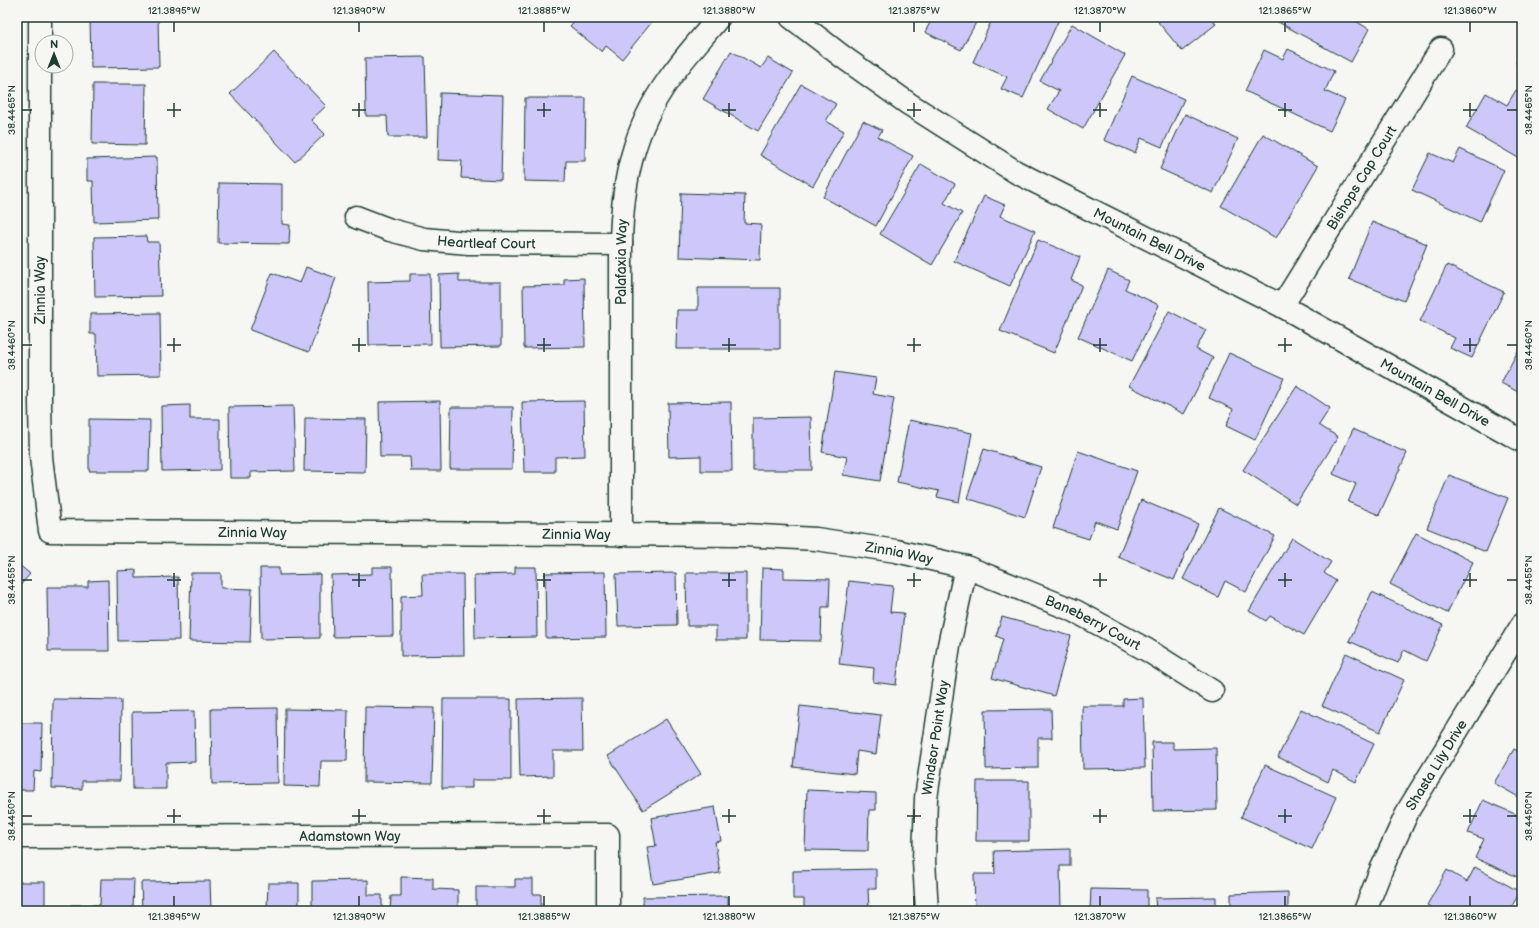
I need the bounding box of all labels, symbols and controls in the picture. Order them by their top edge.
text: 121.3895°W [148,5,200,17]
text: 121.3890°W [333,5,385,17]
text: 121.3885°W [518,5,570,17]
text: 121.3880°W [703,5,755,17]
text: 121.3875°W [888,5,940,17]
text: 121.3870°W [1074,5,1126,17]
text: 121.3865°W [1259,5,1311,17]
text: 121.3860°W [1443,5,1497,17]
north arrow [34,34,74,74]
text: N [50,38,58,51]
text: 38.4465°N [6,85,18,135]
text: 38.4465°N [1523,85,1535,135]
street label: Bishops Cap Court [1323,122,1401,233]
street label: Mountain Bell Drive [1090,204,1208,275]
street label: Palafaxia Way [613,218,631,305]
street label: Heartleaf Court [436,232,536,252]
street label: Zinnia Way [32,255,49,325]
text: 38.4460°N [6,320,18,370]
text: 38.4460°N [1523,320,1535,370]
street label: Mountain Bell Drive [1377,355,1493,430]
street label: Zinnia Way [217,524,287,541]
street label: Zinnia Way [541,526,611,543]
street label: Zinnia Way [863,538,935,568]
text: 38.4455°N [6,555,18,605]
text: 38.4455°N [1523,555,1535,605]
street label: Baneberry Court [1042,592,1144,654]
street label: Windsor Point Way [918,678,953,797]
street label: Shasta Lily Drive [1402,717,1471,814]
text: 38.4450°N [6,791,18,841]
text: 38.4450°N [1523,791,1535,841]
street label: Adamstown Way [299,828,401,845]
text: 121.3895°W [148,911,200,923]
text: 121.3890°W [333,911,385,923]
text: 121.3885°W [518,911,570,923]
text: 121.3880°W [703,911,755,923]
text: 121.3875°W [888,911,940,923]
text: 121.3870°W [1074,911,1126,923]
text: 121.3865°W [1259,911,1311,923]
text: 121.3860°W [1443,911,1497,923]

